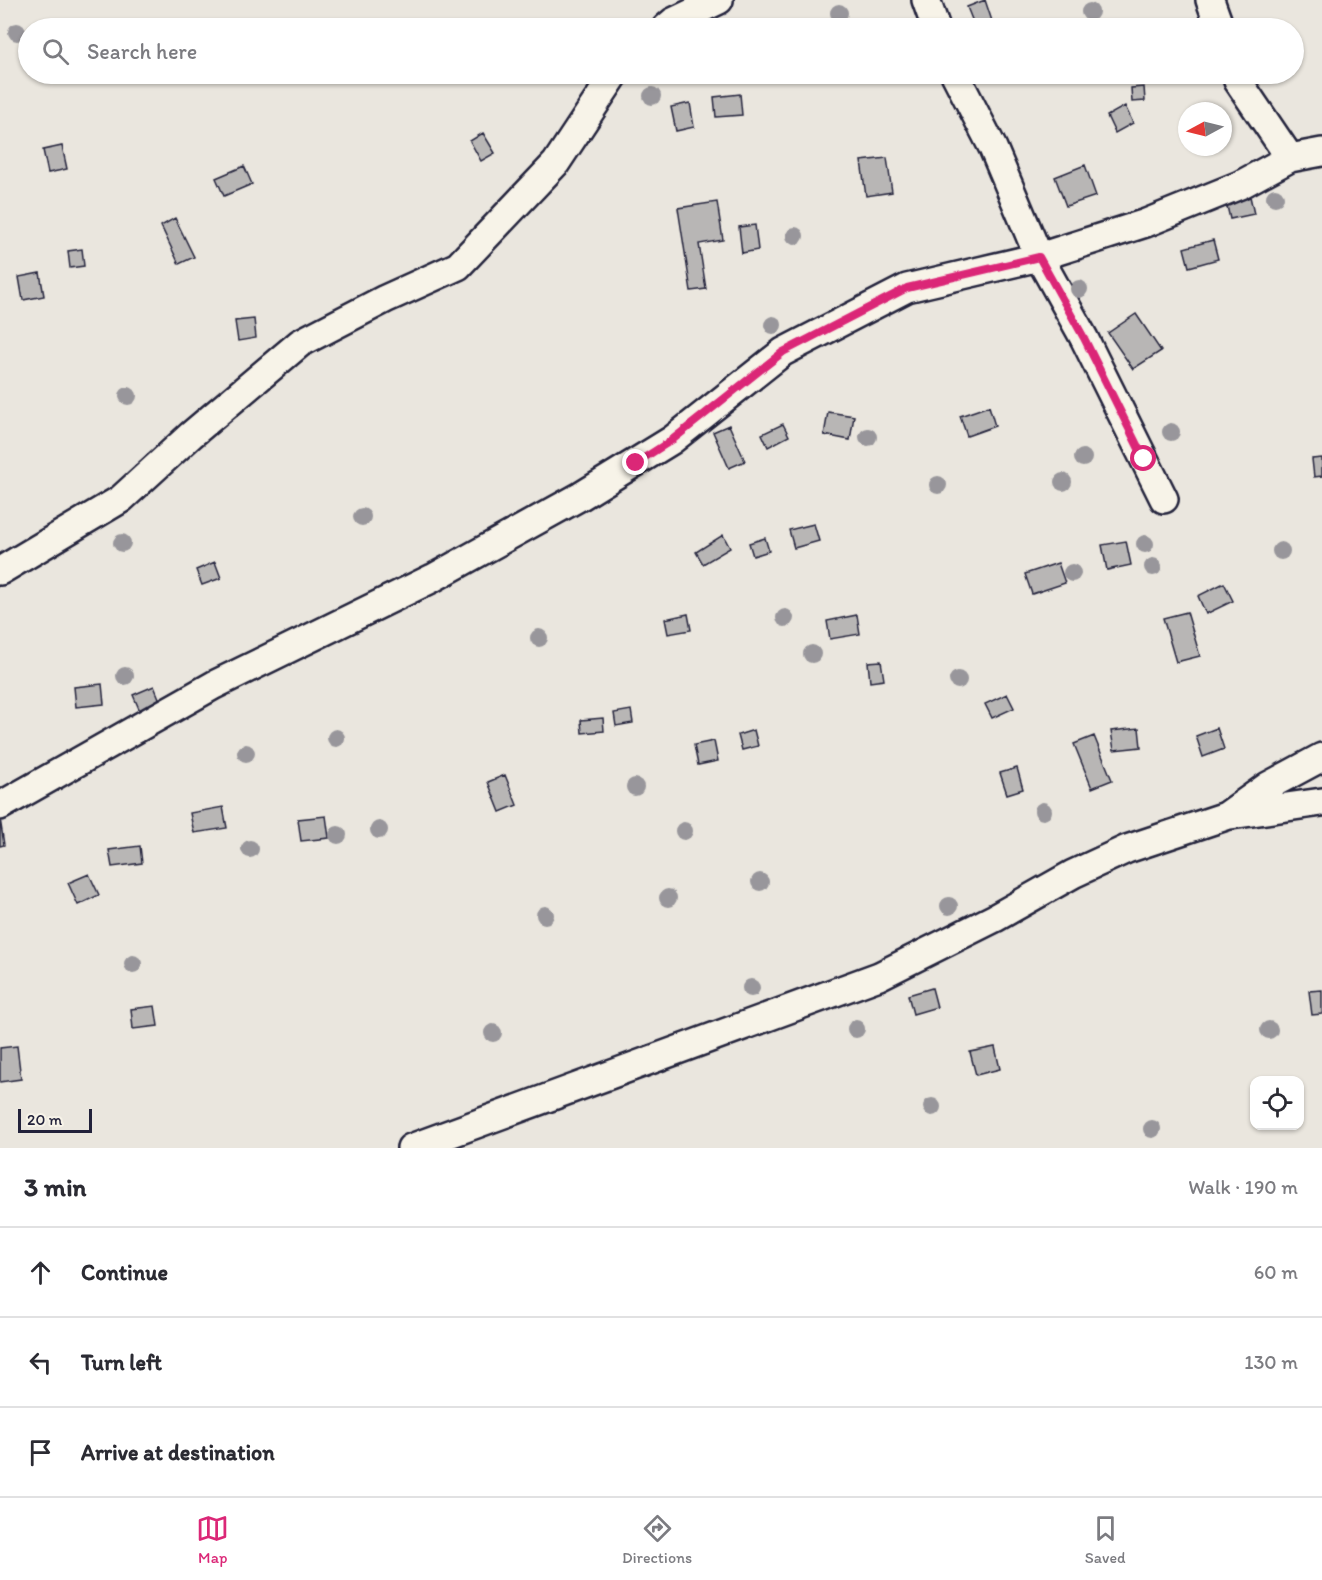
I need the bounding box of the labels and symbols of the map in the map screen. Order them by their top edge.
north arrow [1178,102,1232,156]
route start [1130,445,1156,471]
route end [622,449,648,475]
scale bar [18,1106,92,1134]

